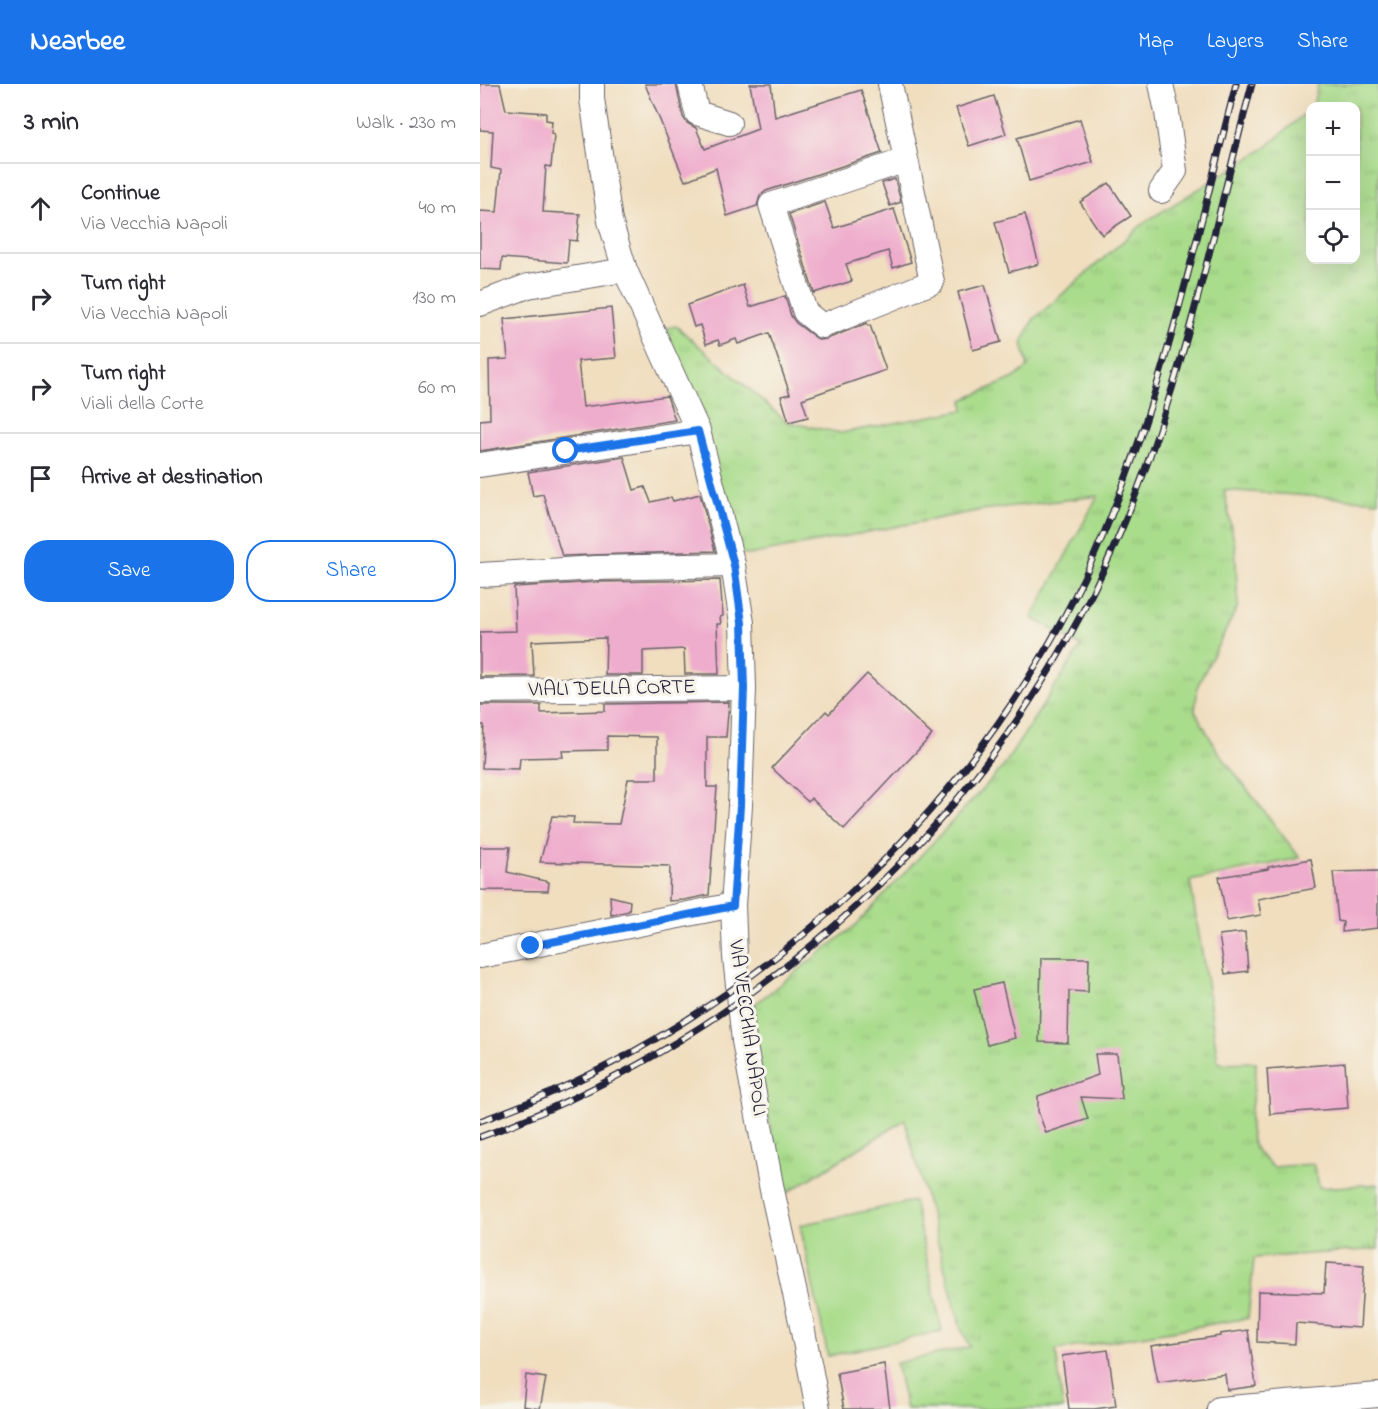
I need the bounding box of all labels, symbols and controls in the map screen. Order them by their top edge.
text: Nearbee [30,22,125,63]
text: Map [1138,27,1174,57]
text: Layers [1207,27,1264,57]
text: Share [1297,27,1348,57]
map controls [1306,102,1360,264]
button: + [1306,102,1360,156]
text: 3 min [24,104,79,142]
text: Walk · 230 m [356,109,456,138]
button: − [1306,156,1360,210]
text: Continue [81,178,160,210]
icon: ahead [24,192,57,225]
text: 40 m [419,194,456,223]
text: Via Vecchia Napoli [81,210,228,239]
button: locate [1306,210,1360,264]
text: Turn right [81,268,166,300]
icon: right [24,282,57,315]
text: 130 m [412,284,456,313]
text: Via Vecchia Napoli [81,300,228,329]
text: Turn right [81,358,166,390]
icon: right [24,372,57,405]
text: 60 m [418,374,456,403]
text: Viali della Corte [81,390,204,419]
route start [552,437,578,463]
icon: arrive [24,462,57,495]
text: Arrive at destination [81,462,263,494]
button: Save [24,540,234,602]
button: Share [246,540,456,602]
street label: VIALI DELLA CORTE [527,673,696,705]
route end [517,932,543,958]
street label: VIA VECCHIA NAPOLI [720,937,774,1118]

